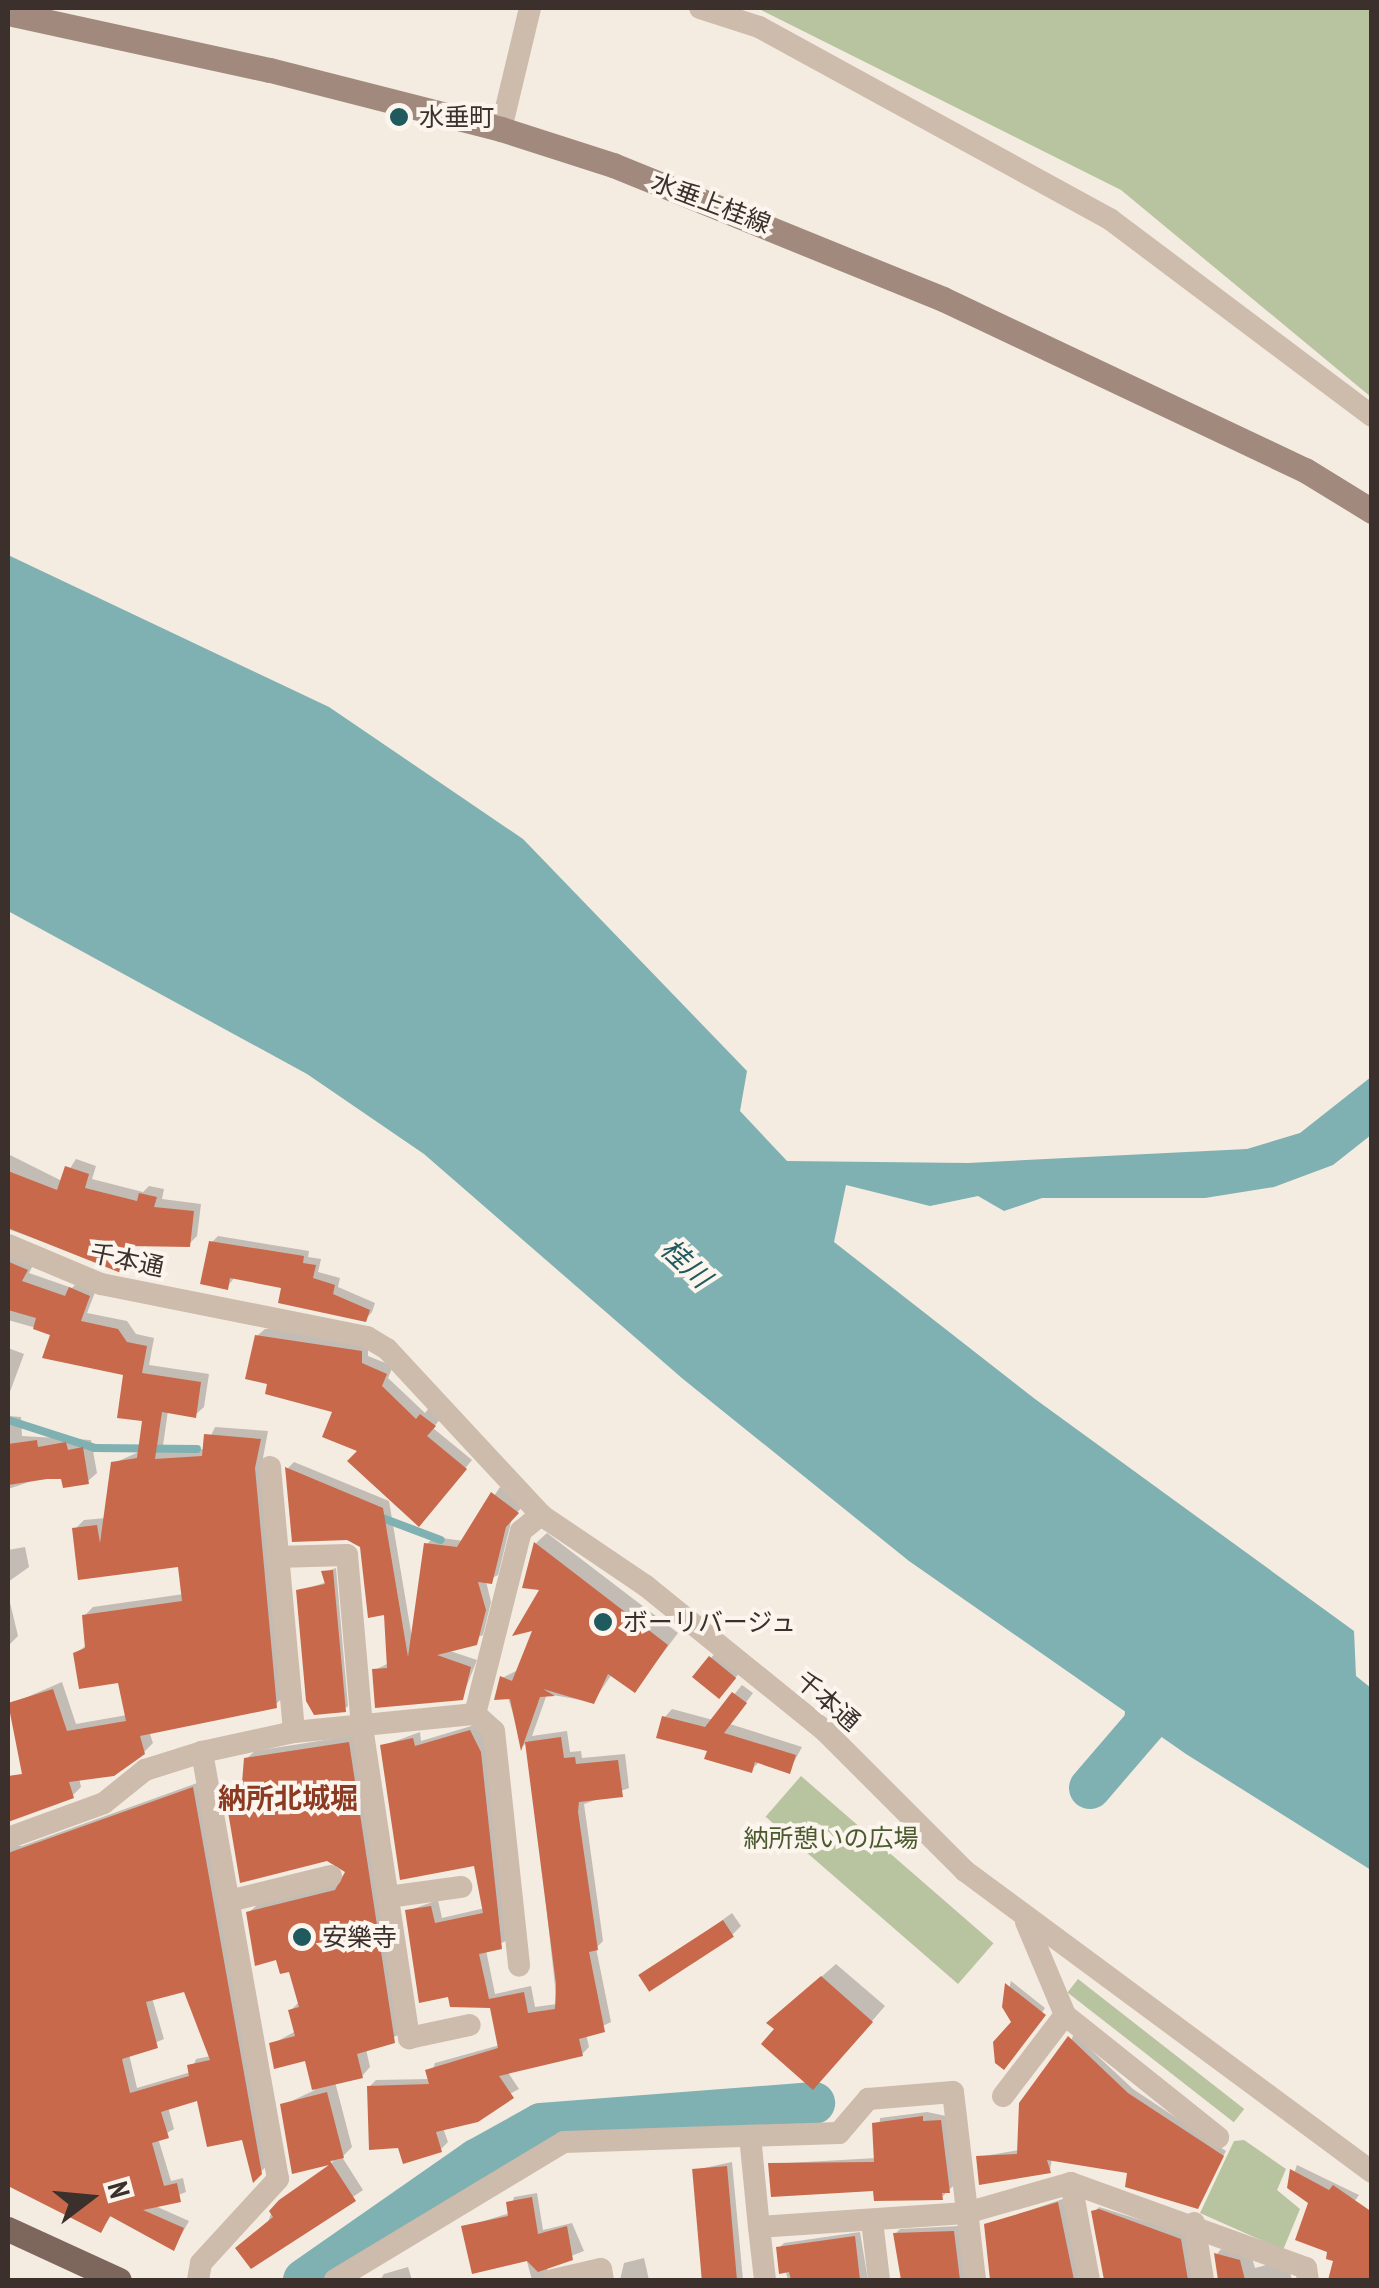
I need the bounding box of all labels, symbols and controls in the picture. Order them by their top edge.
place label: 水垂町 [419,102,494,132]
marker: 水垂町 [388,106,410,128]
street label: 水垂上桂線 [647,167,775,239]
water label: 桂川 [654,1232,718,1294]
street label: 千本通 [87,1238,167,1282]
place label: ボーリバージュ [623,1607,798,1637]
marker: ボーリバージュ [592,1611,614,1633]
street label: 千本通 [790,1665,866,1737]
district label: 納所北城堀 [218,1781,358,1815]
park label: 納所憩いの広場 [744,1823,918,1853]
place label: 安樂寺 [322,1922,397,1952]
marker: 安樂寺 [291,1926,313,1948]
north arrow [40,2148,140,2248]
text: N [99,2177,139,2202]

